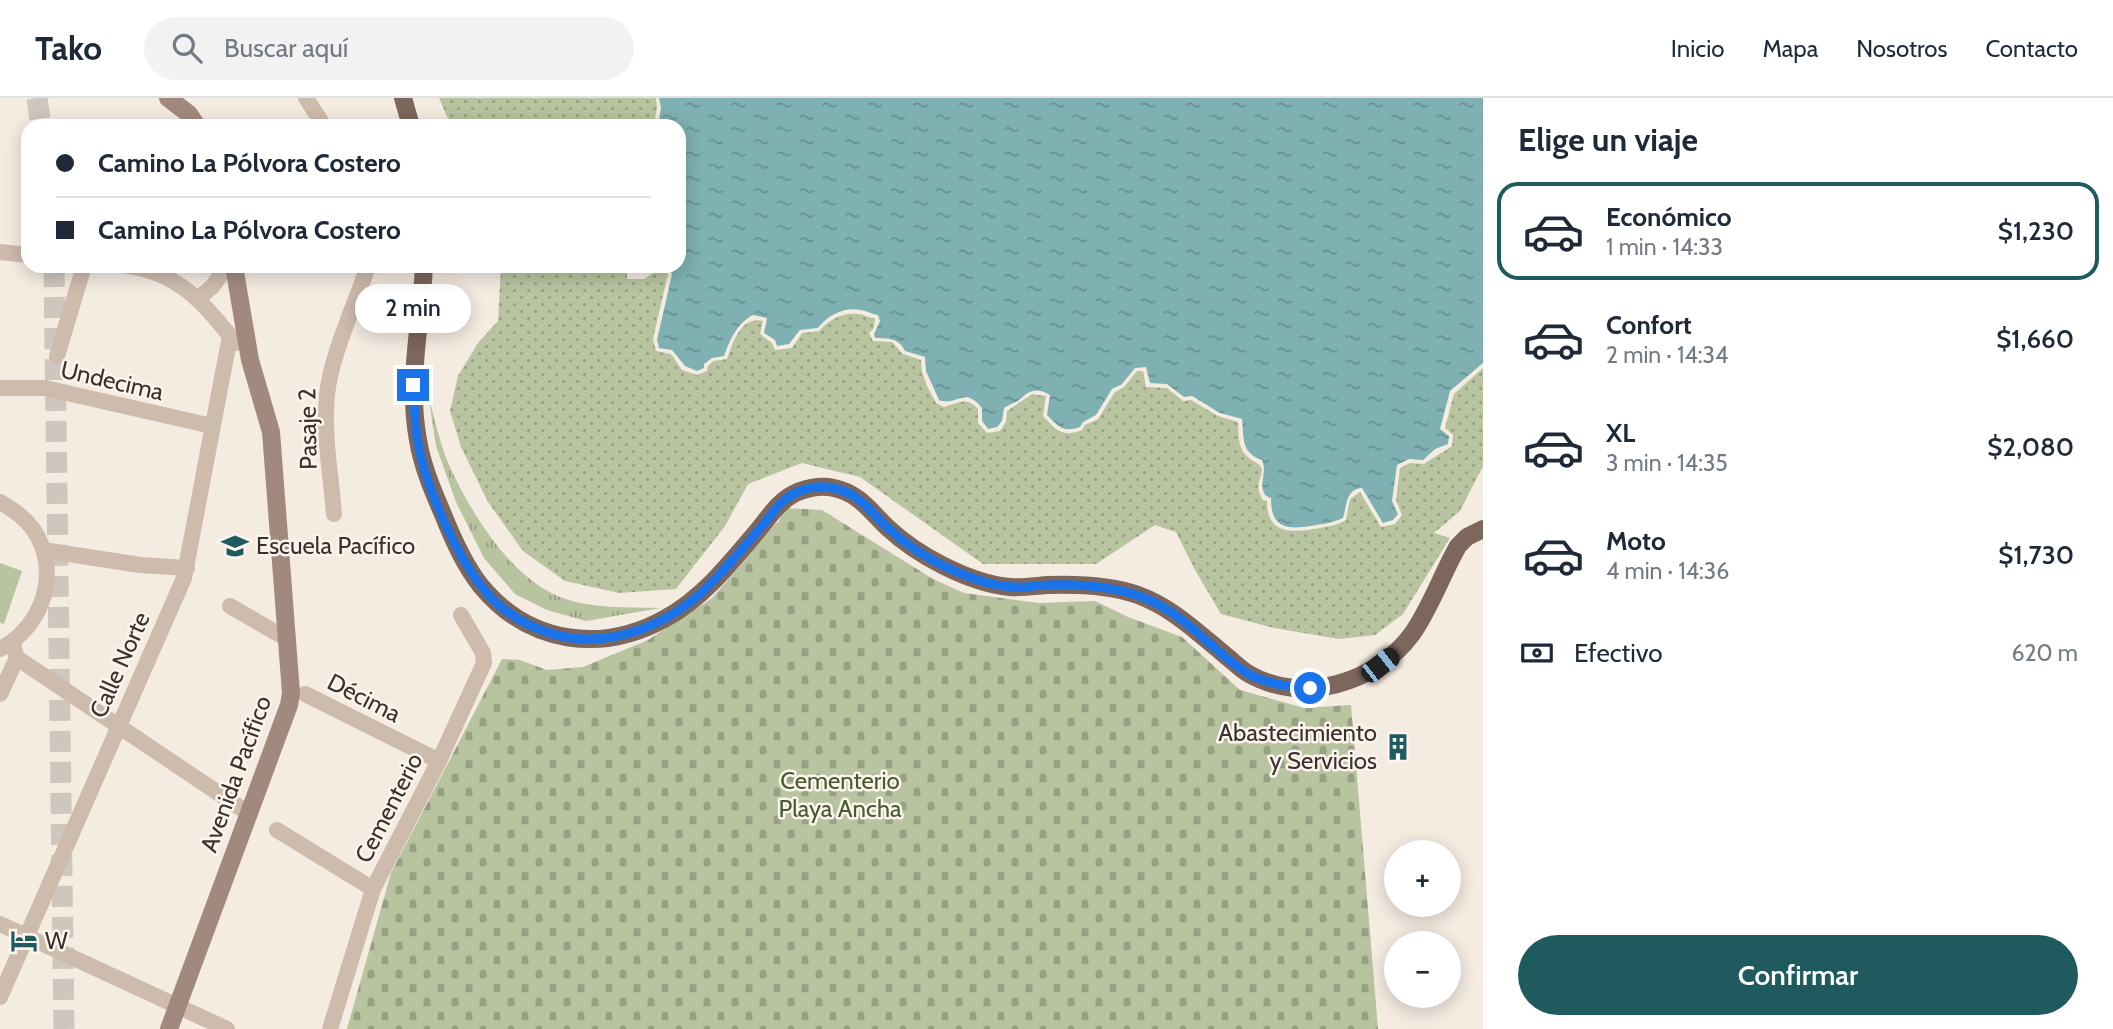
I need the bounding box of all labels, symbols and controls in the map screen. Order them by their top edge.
search box [144,17,634,80]
text: Tako [35,28,102,68]
icon: search [168,29,206,67]
text: Buscar aquí [224,32,348,64]
text: Inicio [1671,34,1724,63]
text: Mapa [1762,34,1818,63]
text: Nosotros [1856,34,1947,63]
text: Contacto [1985,34,2078,63]
text: Elige un viaje [1518,120,1698,159]
text: Camino La Pólvora Costero [98,147,401,179]
icon: car [1522,200,1585,263]
text: Económico [1606,201,1732,233]
text: Camino La Pólvora Costero [98,214,401,246]
text: $1,230 [1998,215,2074,247]
text: 1 min · 14:33 [1606,233,1723,261]
callout: 2 min [355,284,471,332]
text: 2 min [385,294,441,322]
icon: car [1522,308,1585,371]
text: Confort [1606,309,1692,341]
text: $1,660 [1996,323,2074,355]
text: 2 min · 14:34 [1606,341,1728,369]
street label: Undecima [58,355,167,407]
route end [397,369,429,401]
street label: Pasaje 2 [292,388,323,470]
icon: car [1522,416,1585,479]
text: XL [1606,417,1635,449]
text: $2,080 [1987,431,2074,463]
text: 3 min · 14:35 [1606,449,1728,477]
icon: car [1522,524,1585,587]
text: Moto [1606,525,1666,557]
school or university icon: Escuela Pacífico [220,531,250,561]
place label: Escuela Pacífico [256,531,415,560]
text: $1,730 [1998,539,2074,571]
text: 4 min · 14:36 [1606,557,1729,585]
street label: Calle Norte [83,607,156,722]
icon: cash [1518,634,1556,672]
text: Efectivo [1574,637,1663,669]
text: 620 m [2011,639,2078,667]
car [1357,644,1404,686]
street label: Décima [323,667,406,728]
route start [1294,672,1326,704]
street label: Avenida Pacífico [194,692,277,856]
place label: Abastecimiento y Servicios [1218,718,1377,775]
building icon: Abastecimiento y Servicios [1383,732,1413,762]
street label: Cementerio [349,748,429,868]
park label: Cementerio Playa Ancha [779,766,902,823]
map controls [1384,840,1461,1008]
button: + [1384,840,1461,917]
hotel icon: W [9,926,39,956]
place label: W [45,926,68,955]
button: − [1384,931,1461,1008]
button: Confirmar [1518,935,2078,1015]

